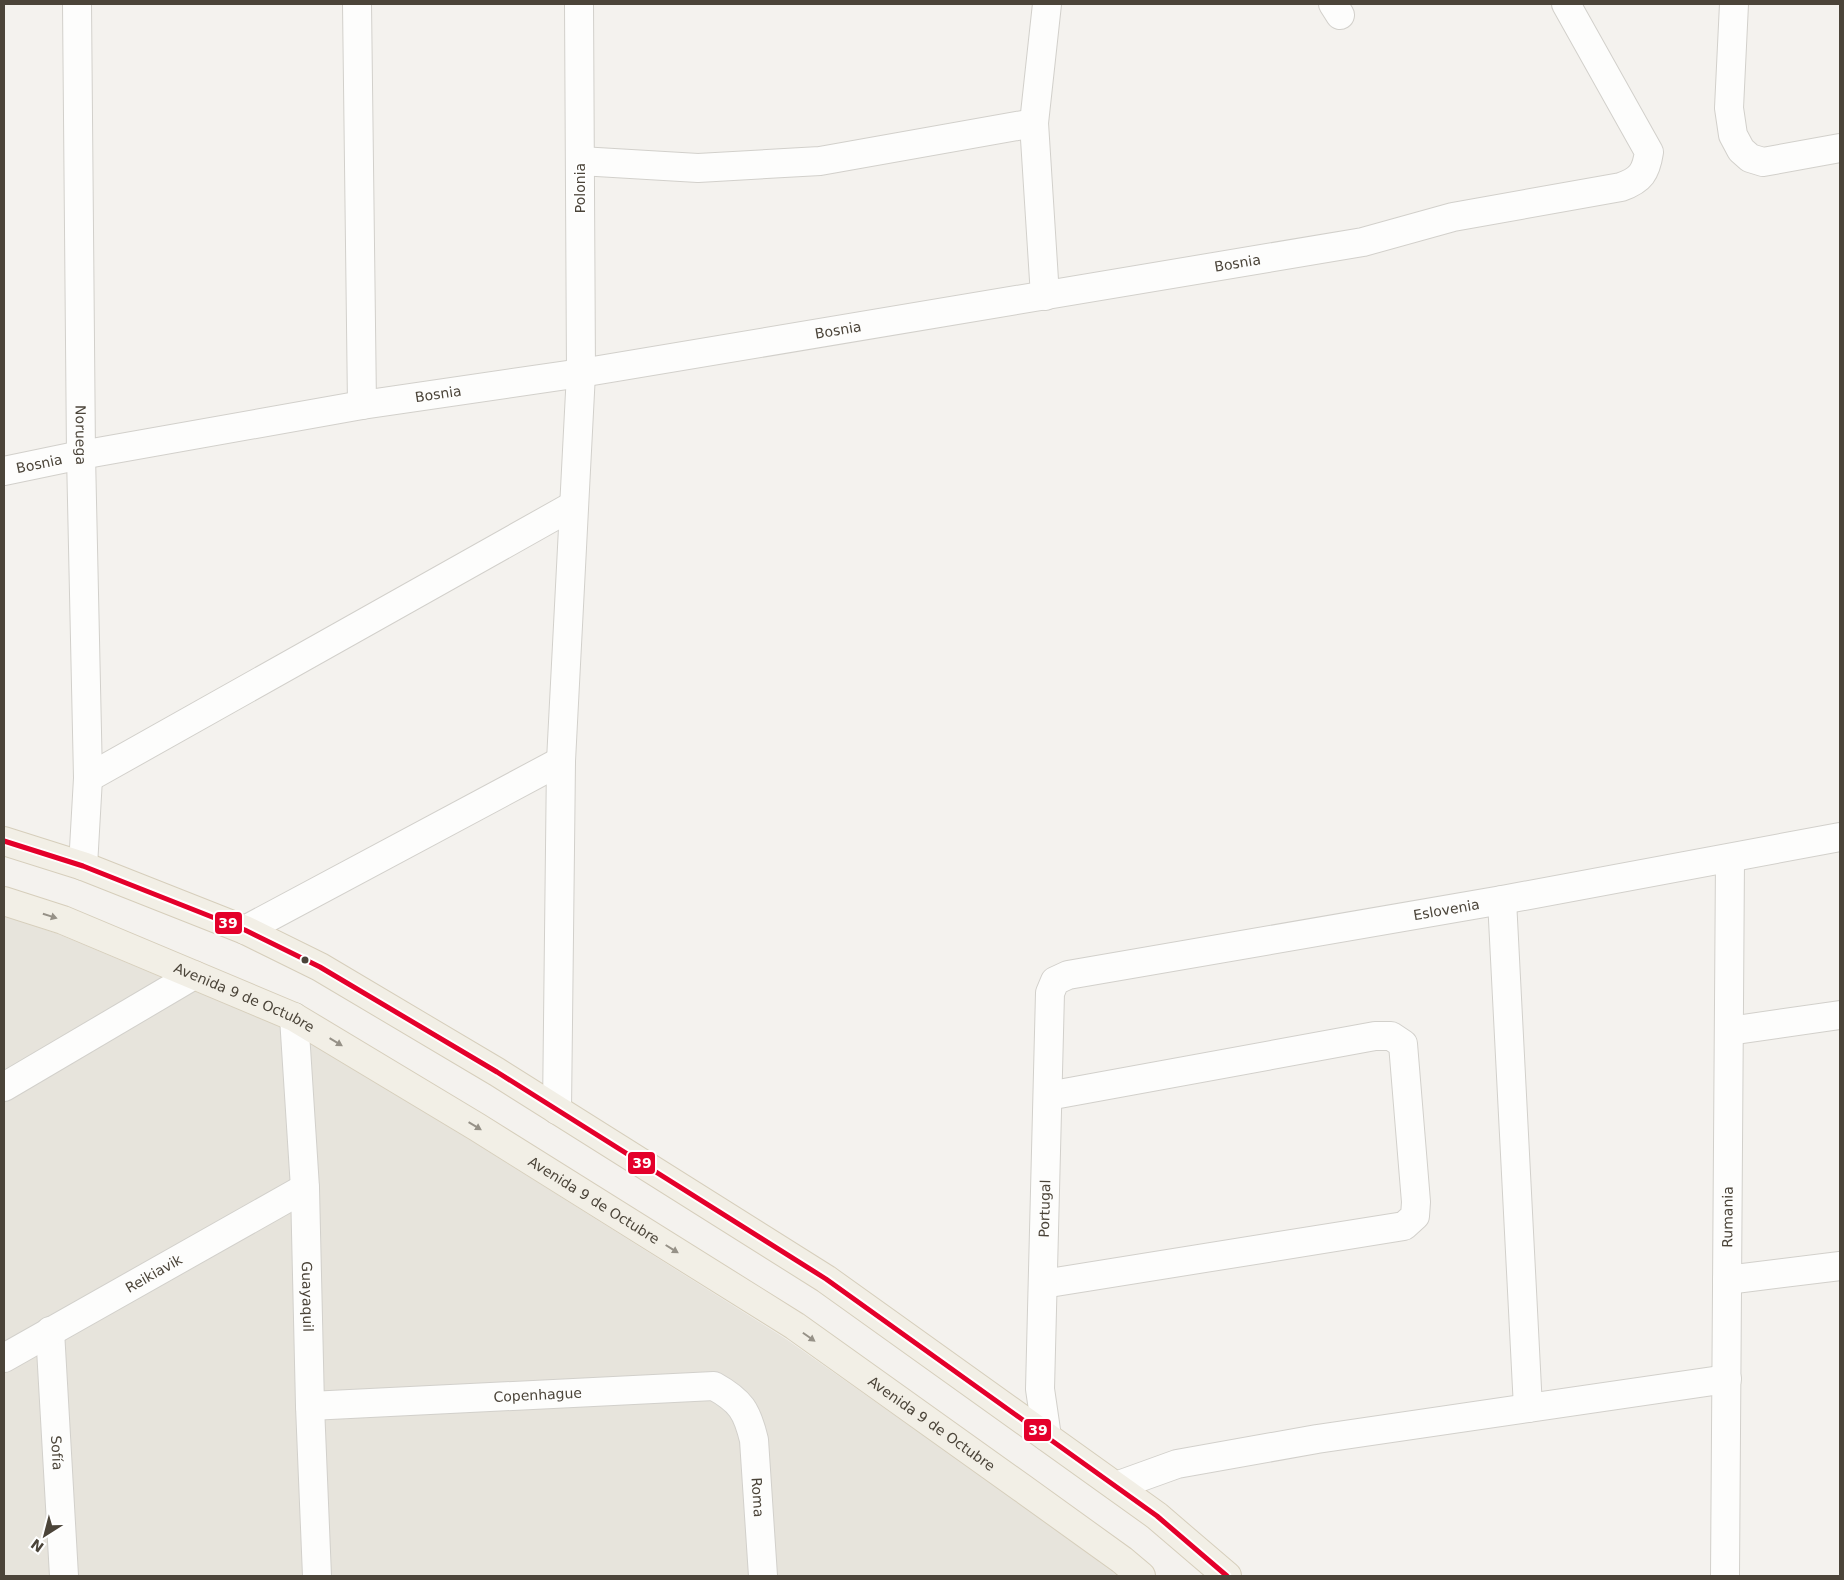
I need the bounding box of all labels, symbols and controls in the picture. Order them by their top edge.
street label: Polonia [572,163,588,213]
street label: Bosnia [1213,251,1262,275]
street label: Bosnia [814,318,862,342]
street label: Bosnia [414,383,462,405]
street label: Noruega [73,405,89,465]
street label: Bosnia [15,451,64,476]
street label: Eslovenia [1412,896,1481,923]
line badge: 39 [214,911,243,935]
one-way arrow [43,912,58,920]
text: 39 [218,915,238,931]
unlabelled marker [300,955,310,965]
street label: Avenida 9 de Octubre [172,960,317,1035]
one-way arrow [329,1038,342,1047]
one-way arrow [469,1121,482,1130]
line badge: 39 [627,1151,656,1175]
street label: Avenida 9 de Octubre [525,1153,663,1247]
text: 39 [632,1155,652,1171]
street label: Portugal [1036,1179,1053,1238]
street label: Rumania [1719,1186,1736,1248]
one-way arrow [665,1245,679,1254]
street label: Reikiavik [123,1251,186,1296]
street label: Guayaquil [299,1261,316,1332]
one-way arrow [802,1332,816,1342]
street label: Avenida 9 de Octubre [865,1373,998,1474]
street label: Copenhague [493,1385,582,1405]
line badge: 39 [1023,1418,1052,1442]
text: 39 [1028,1422,1048,1438]
street label: Sofía [48,1435,66,1471]
street label: Roma [748,1477,767,1518]
north arrow [20,1510,70,1560]
text: N [28,1536,47,1555]

